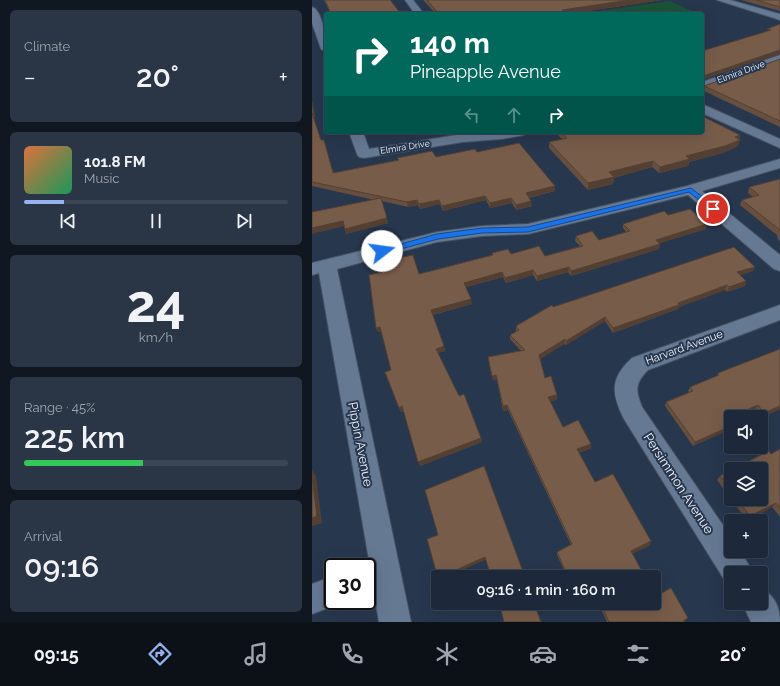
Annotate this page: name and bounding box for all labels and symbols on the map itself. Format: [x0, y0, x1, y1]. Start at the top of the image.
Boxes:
street label: Elmira Drive [716, 59, 767, 85]
street label: Elmira Drive [380, 138, 431, 156]
pin [696, 192, 730, 226]
position arrow [361, 230, 403, 272]
street label: Harvard Avenue [644, 327, 725, 367]
street label: Pippin Avenue [345, 401, 376, 488]
street label: Persimmon Avenue [640, 430, 717, 537]
speed limit sign: 30 [324, 558, 376, 610]

